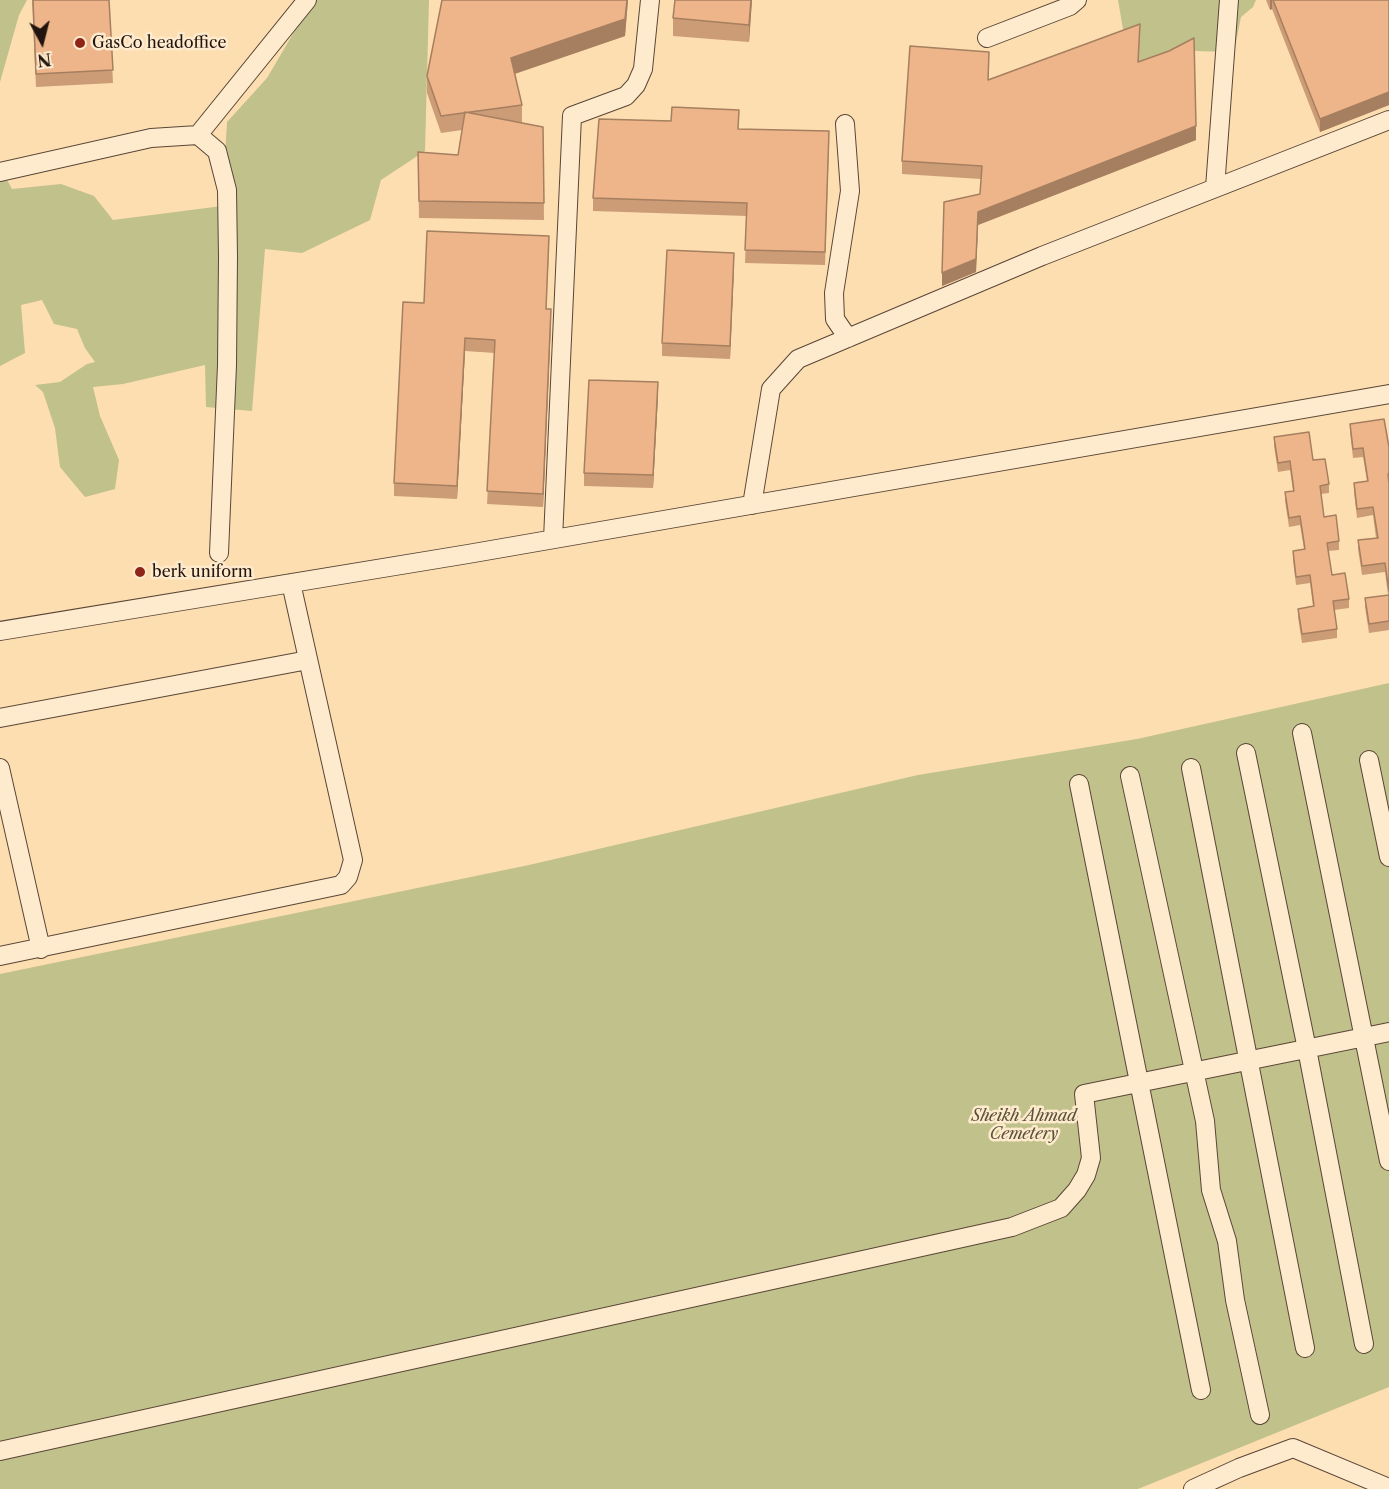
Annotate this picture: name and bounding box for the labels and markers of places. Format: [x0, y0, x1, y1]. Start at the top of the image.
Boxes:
place label: GasCo headoffice [92, 33, 226, 53]
marker: GasCo headoffice [73, 36, 87, 50]
place label: berk uniform [152, 562, 253, 582]
marker: berk uniform [133, 565, 147, 579]

